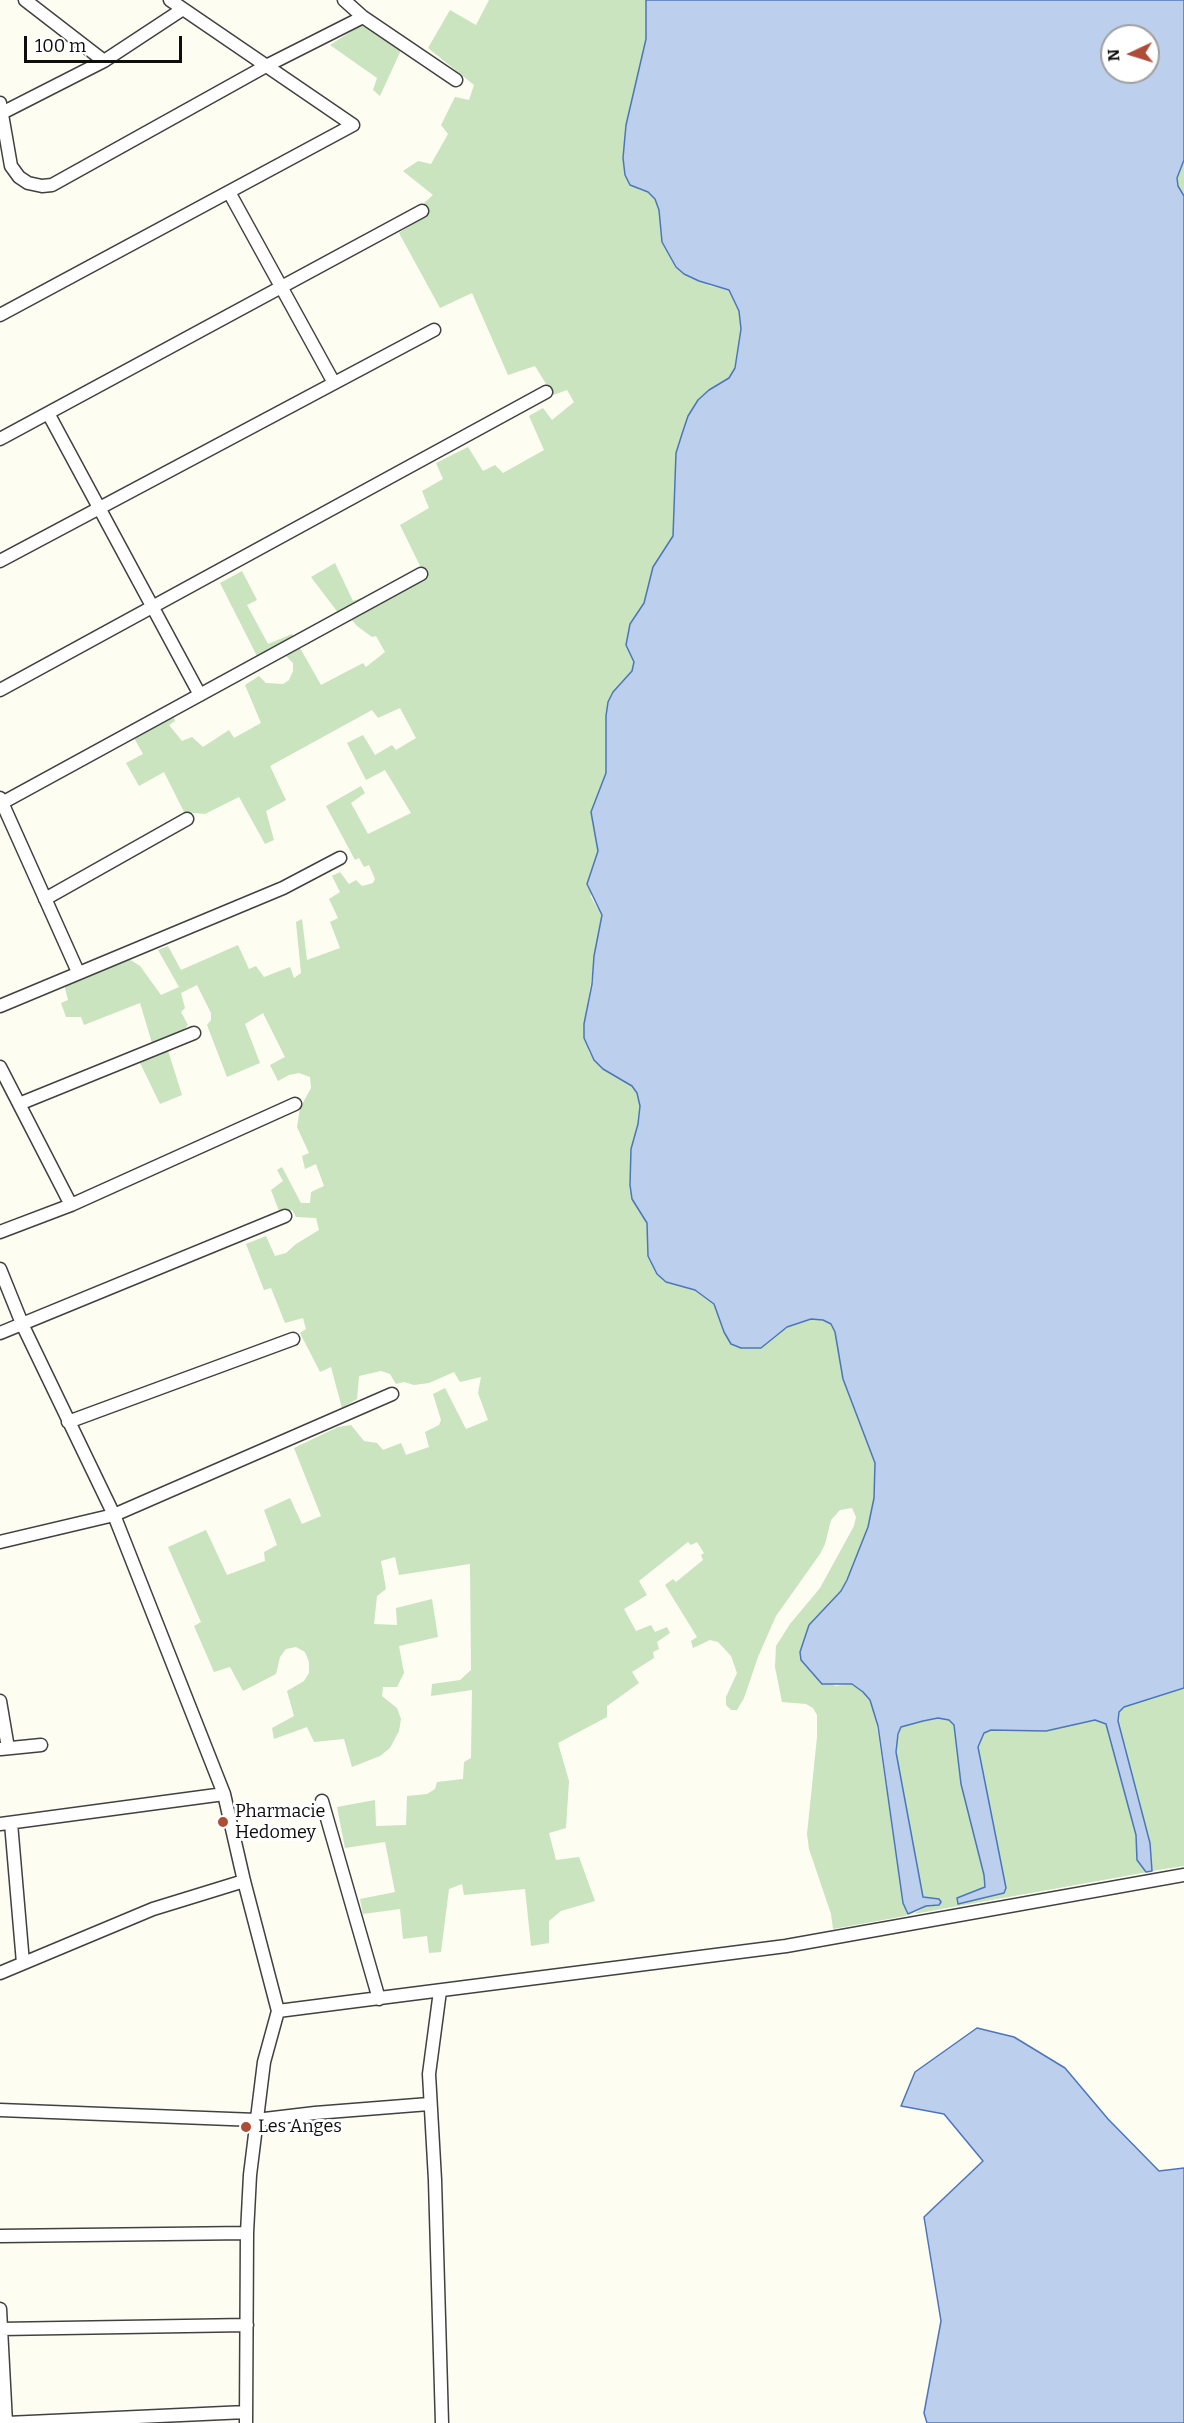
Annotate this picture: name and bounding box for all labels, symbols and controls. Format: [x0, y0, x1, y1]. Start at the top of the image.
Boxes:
scale bar [27, 24, 184, 62]
north arrow [1100, 24, 1160, 84]
text: 100 m [35, 35, 86, 57]
text: N [1104, 48, 1123, 62]
place label: Pharmacie Hedomey [235, 1801, 325, 1844]
marker: Pharmacie Hedomey [216, 1815, 230, 1829]
place label: Les Anges [258, 2116, 342, 2138]
marker: Les Anges [239, 2120, 253, 2134]

